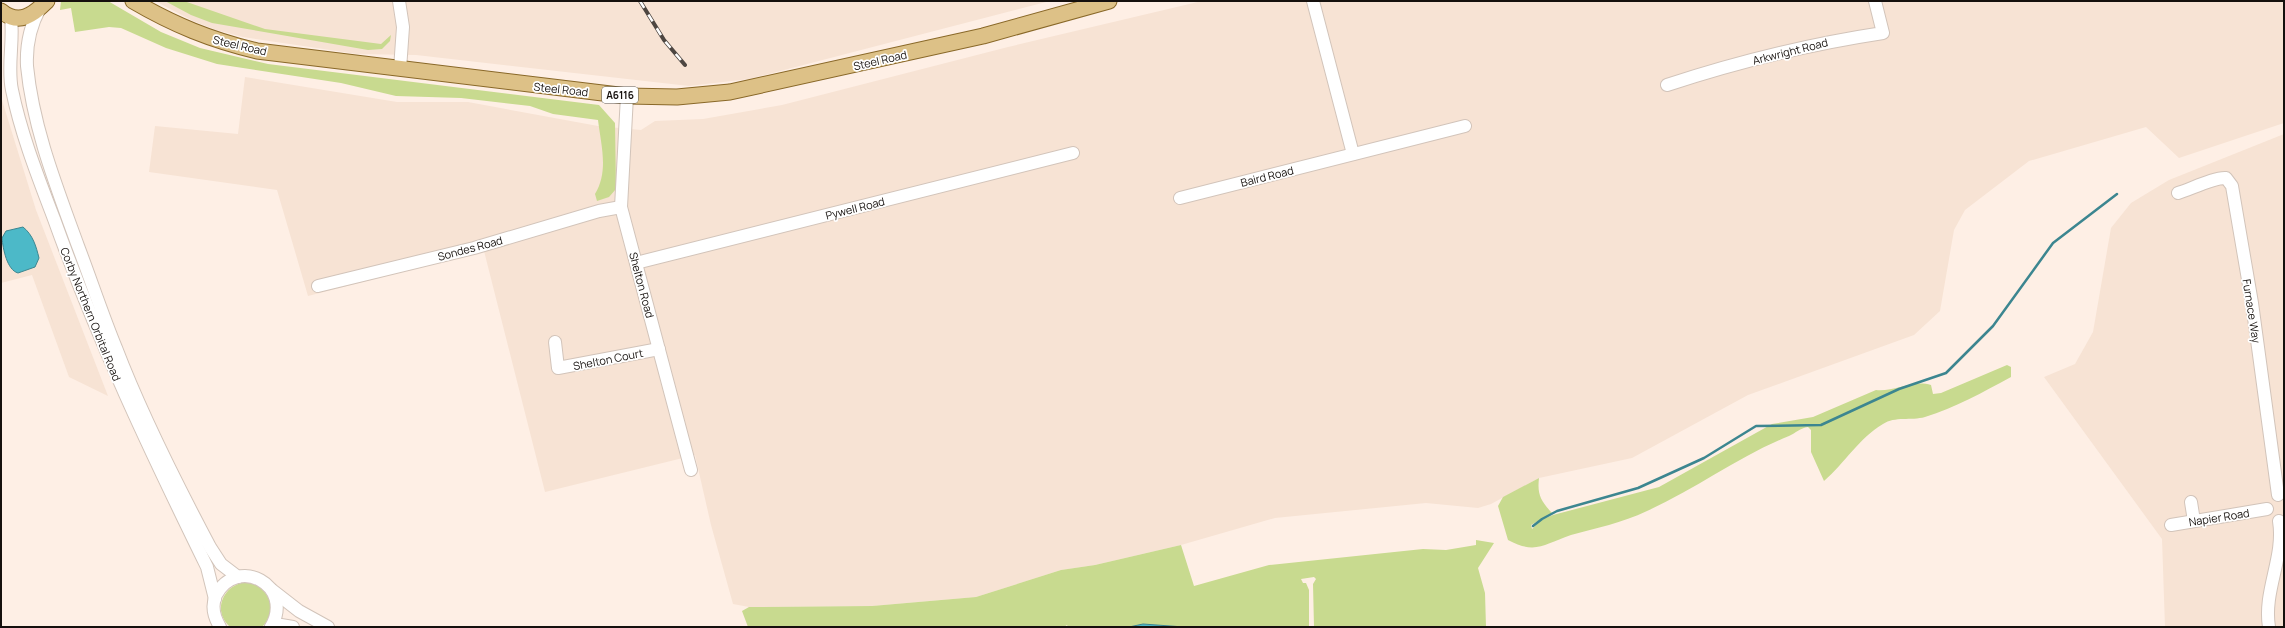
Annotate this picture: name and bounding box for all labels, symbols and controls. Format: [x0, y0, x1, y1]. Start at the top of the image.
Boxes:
street label: Steel Road [212, 32, 268, 58]
street label: Arkwright Road [1751, 34, 1829, 68]
street label: Steel Road [852, 47, 908, 73]
street label: Steel Road [533, 79, 589, 99]
road number: A6116 [602, 87, 638, 103]
street label: Baird Road [1239, 162, 1295, 190]
street label: Pywell Road [824, 193, 886, 223]
street label: Sondes Road [436, 232, 504, 264]
street label: Corby Northern Orbital Road [57, 245, 125, 383]
street label: Shelton Road [626, 250, 658, 320]
street label: Furnace Way [2240, 278, 2264, 344]
street label: Shelton Court [572, 345, 644, 373]
street label: Napier Road [2188, 505, 2250, 529]

